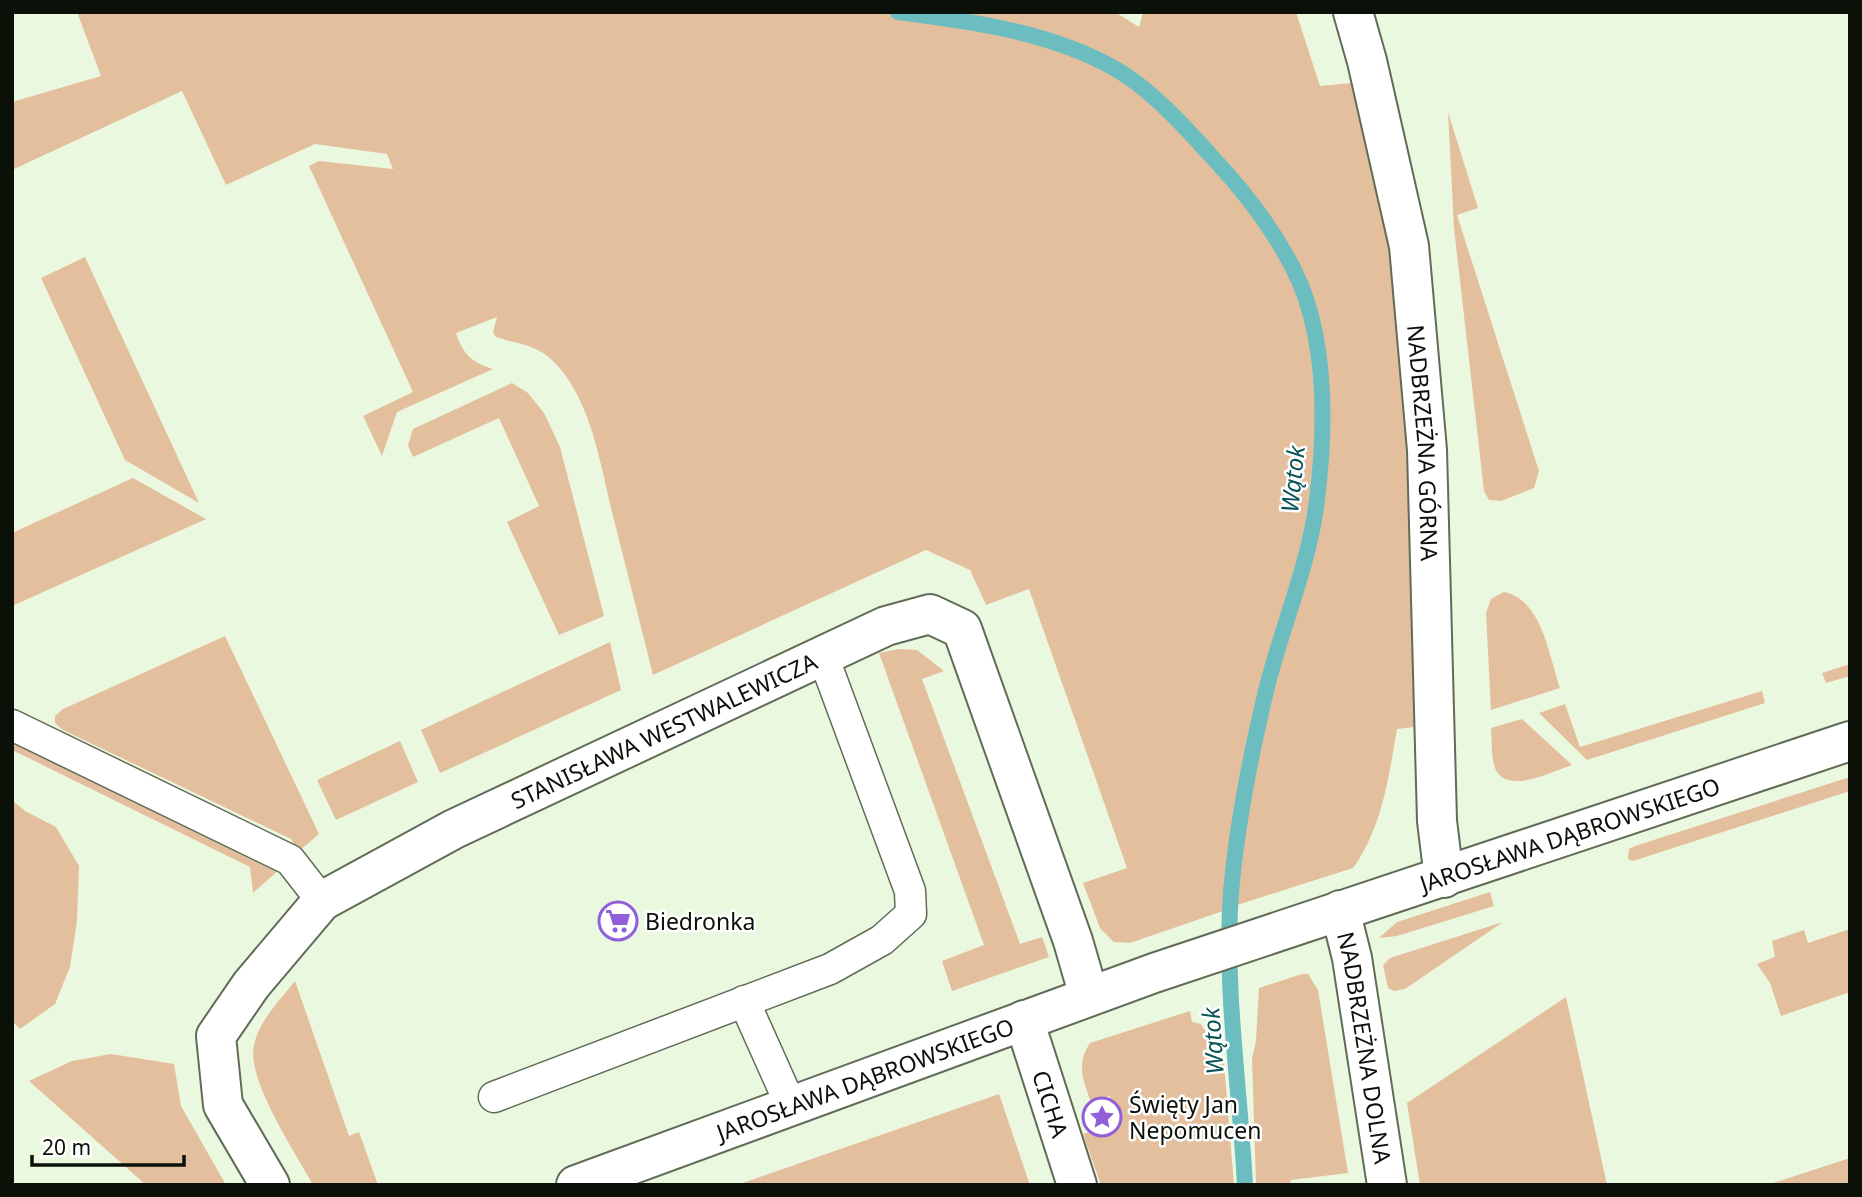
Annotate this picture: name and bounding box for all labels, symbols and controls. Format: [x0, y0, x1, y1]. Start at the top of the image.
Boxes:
street label: NADBRZEŻNA GÓRNA [1400, 323, 1446, 562]
water label: Wątok [1272, 443, 1312, 514]
street label: STANISŁAWA WESTWALEWICZA [505, 645, 822, 816]
street label: JAROSŁAWA DĄBROWSKIEGO [1414, 769, 1724, 900]
supermarket icon: Biedronka [597, 900, 639, 942]
place label: Biedronka [645, 905, 755, 937]
street label: NADBRZEŻNA DOLNA [1330, 928, 1400, 1166]
water label: Wątok [1193, 1005, 1231, 1076]
street label: JAROSŁAWA DĄBROWSKIEGO [710, 1010, 1018, 1149]
street label: CICHA [1025, 1066, 1077, 1142]
place label: Święty Jan Nepomucen [1129, 1088, 1261, 1146]
place icon: Święty Jan Nepomucen [1081, 1096, 1123, 1138]
scale bar [32, 1124, 184, 1168]
text: 20 m [42, 1133, 91, 1161]

